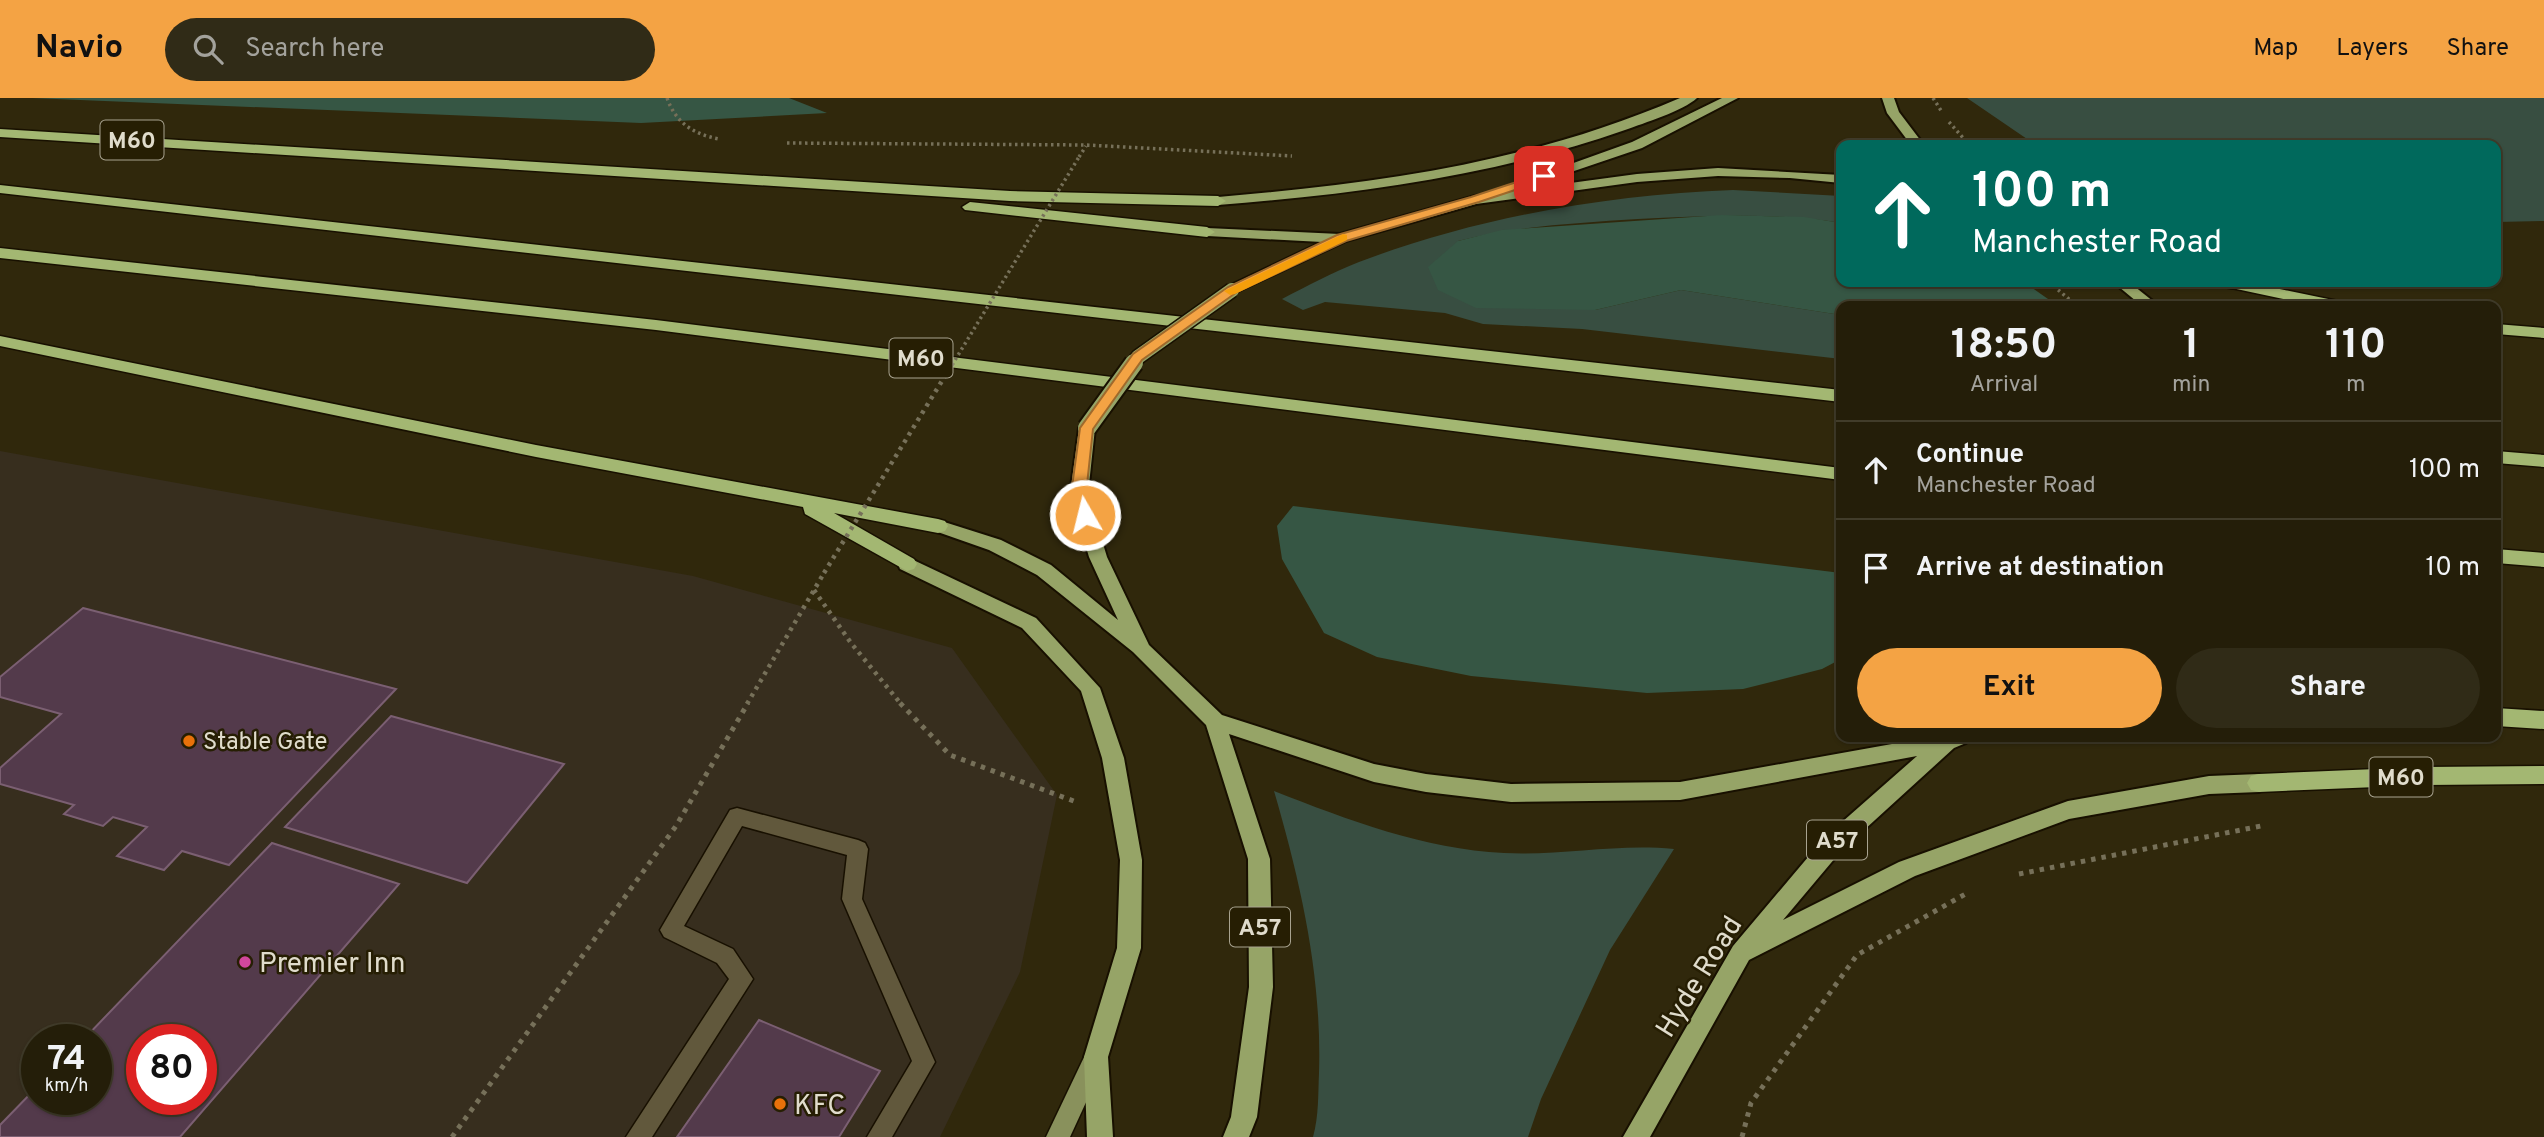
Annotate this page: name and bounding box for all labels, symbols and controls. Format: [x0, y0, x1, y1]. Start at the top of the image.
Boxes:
search box [165, 18, 655, 81]
text: Navio [35, 28, 123, 70]
icon: search [189, 30, 227, 68]
text: Search here [245, 33, 384, 66]
text: Map [2253, 34, 2298, 64]
text: Layers [2336, 34, 2408, 64]
text: Share [2446, 34, 2509, 64]
road number: M60 [100, 120, 164, 159]
pin [1514, 146, 1574, 206]
icon: arrive [1525, 157, 1563, 195]
text: 100 m [1972, 163, 2111, 225]
icon: ahead [1857, 168, 1948, 259]
text: Manchester Road [1972, 224, 2222, 264]
text: 18:50 [1951, 320, 2057, 373]
text: 1 [2183, 320, 2200, 373]
text: 110 [2325, 320, 2386, 373]
road number: M60 [890, 339, 953, 378]
text: Arrival [1970, 371, 2038, 400]
text: min [2172, 371, 2210, 400]
text: m [2346, 371, 2365, 400]
text: Continue [1916, 439, 2024, 472]
icon: ahead [1857, 451, 1895, 489]
text: 100 m [2409, 454, 2480, 487]
text: Manchester Road [1916, 472, 2096, 501]
position arrow [1048, 478, 1122, 552]
icon: arrive [1857, 549, 1895, 587]
text: Arrive at destination [1916, 552, 2164, 585]
text: 10 m [2425, 552, 2480, 585]
button: Exit [1857, 648, 2162, 728]
button: Share [2176, 648, 2480, 728]
place label: Stable Gate [203, 728, 327, 758]
marker: Stable Gate [181, 733, 197, 749]
road number: M60 [2370, 758, 2432, 796]
road number: A57 [1807, 820, 1867, 860]
road number: A57 [1230, 908, 1290, 946]
street label: Hyde Road [1649, 910, 1752, 1045]
place label: Premier Inn [259, 947, 406, 983]
marker: Premier Inn [237, 954, 253, 970]
speed limit sign: 80 [126, 1024, 217, 1115]
text: 74 [47, 1038, 86, 1082]
text: km/h [45, 1075, 88, 1098]
place label: KFC [794, 1089, 845, 1125]
marker: KFC [772, 1096, 788, 1112]

